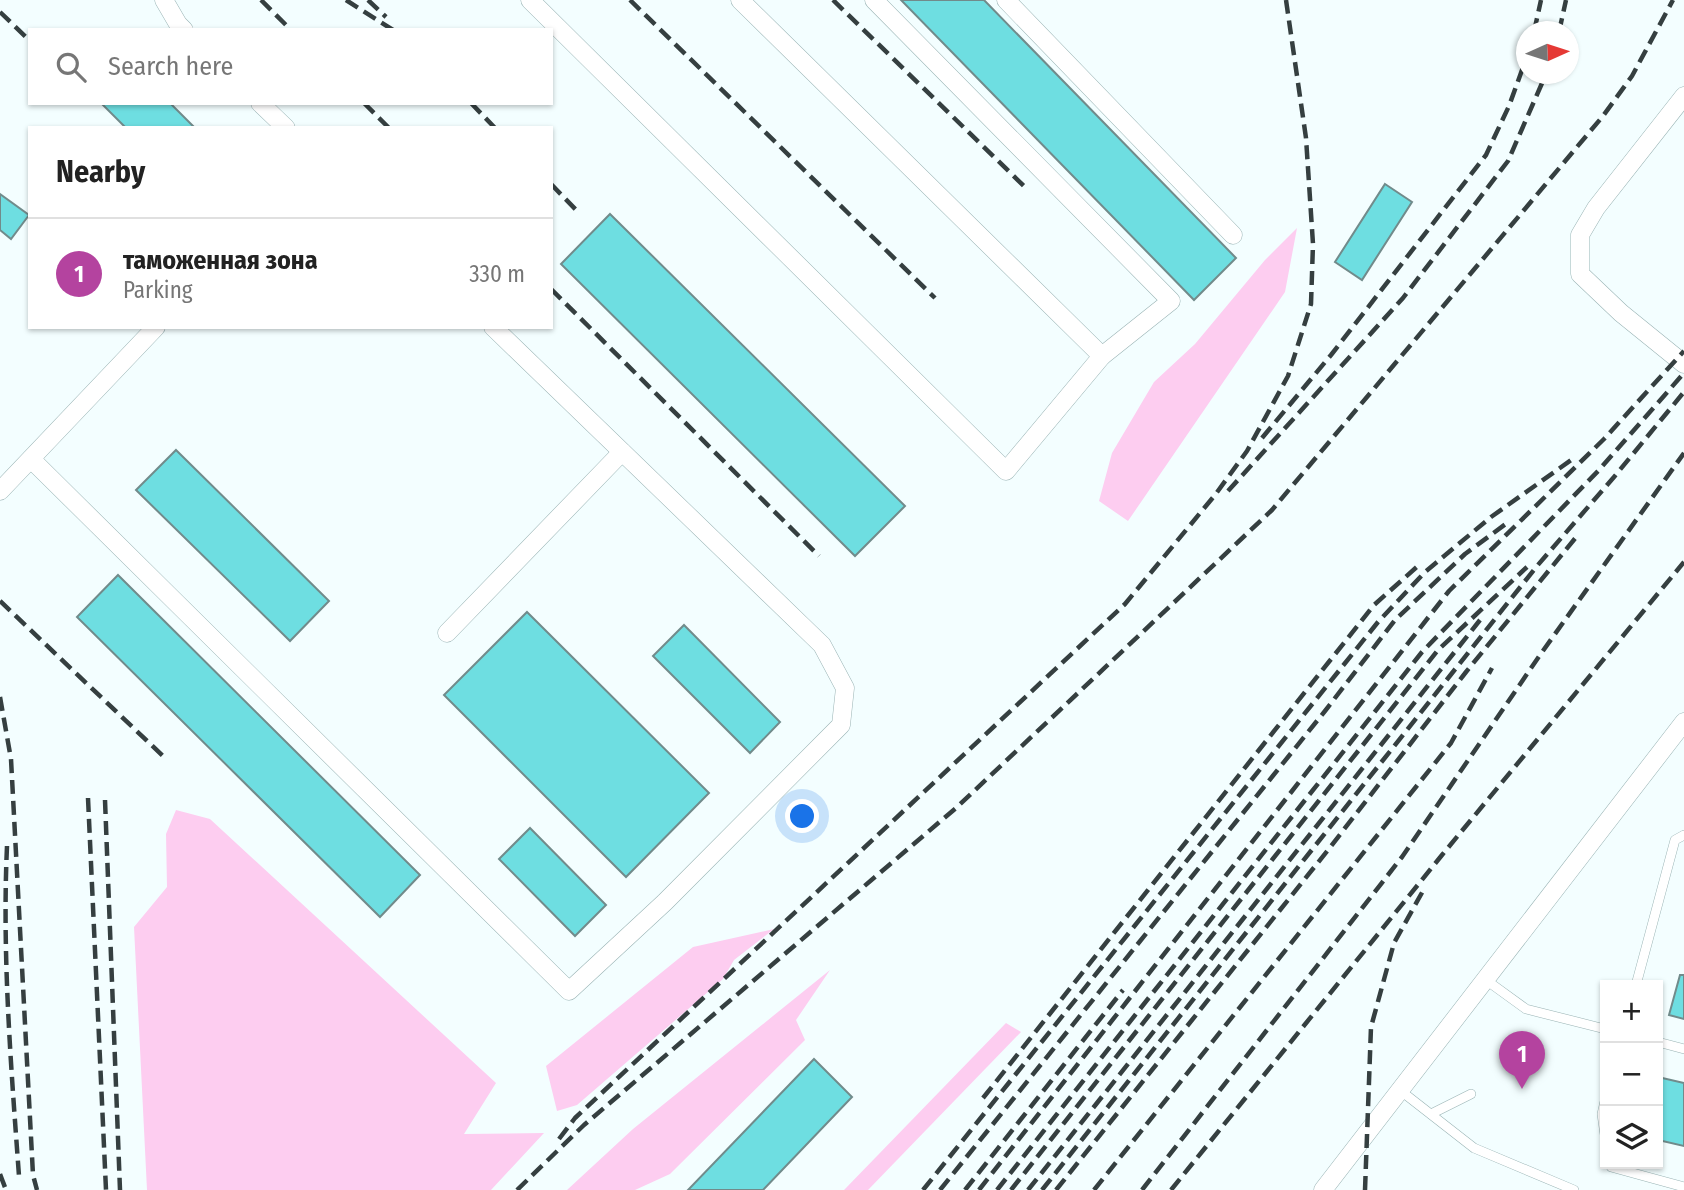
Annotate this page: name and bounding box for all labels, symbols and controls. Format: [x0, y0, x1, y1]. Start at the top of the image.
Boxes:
north arrow [1516, 21, 1579, 84]
search box [28, 28, 553, 105]
icon: search [52, 48, 90, 86]
text: Search here [108, 51, 233, 82]
text: Nearby [56, 154, 145, 190]
text: таможенная зона [123, 245, 318, 276]
text: 1 [74, 260, 84, 288]
text: 330 m [469, 260, 525, 288]
text: Parking [123, 276, 193, 304]
your location [785, 799, 819, 833]
map controls [1600, 980, 1663, 1169]
button: + [1600, 980, 1663, 1043]
pin: 1 [1499, 1031, 1545, 1089]
button: − [1600, 1043, 1663, 1106]
button: layers [1600, 1106, 1663, 1169]

